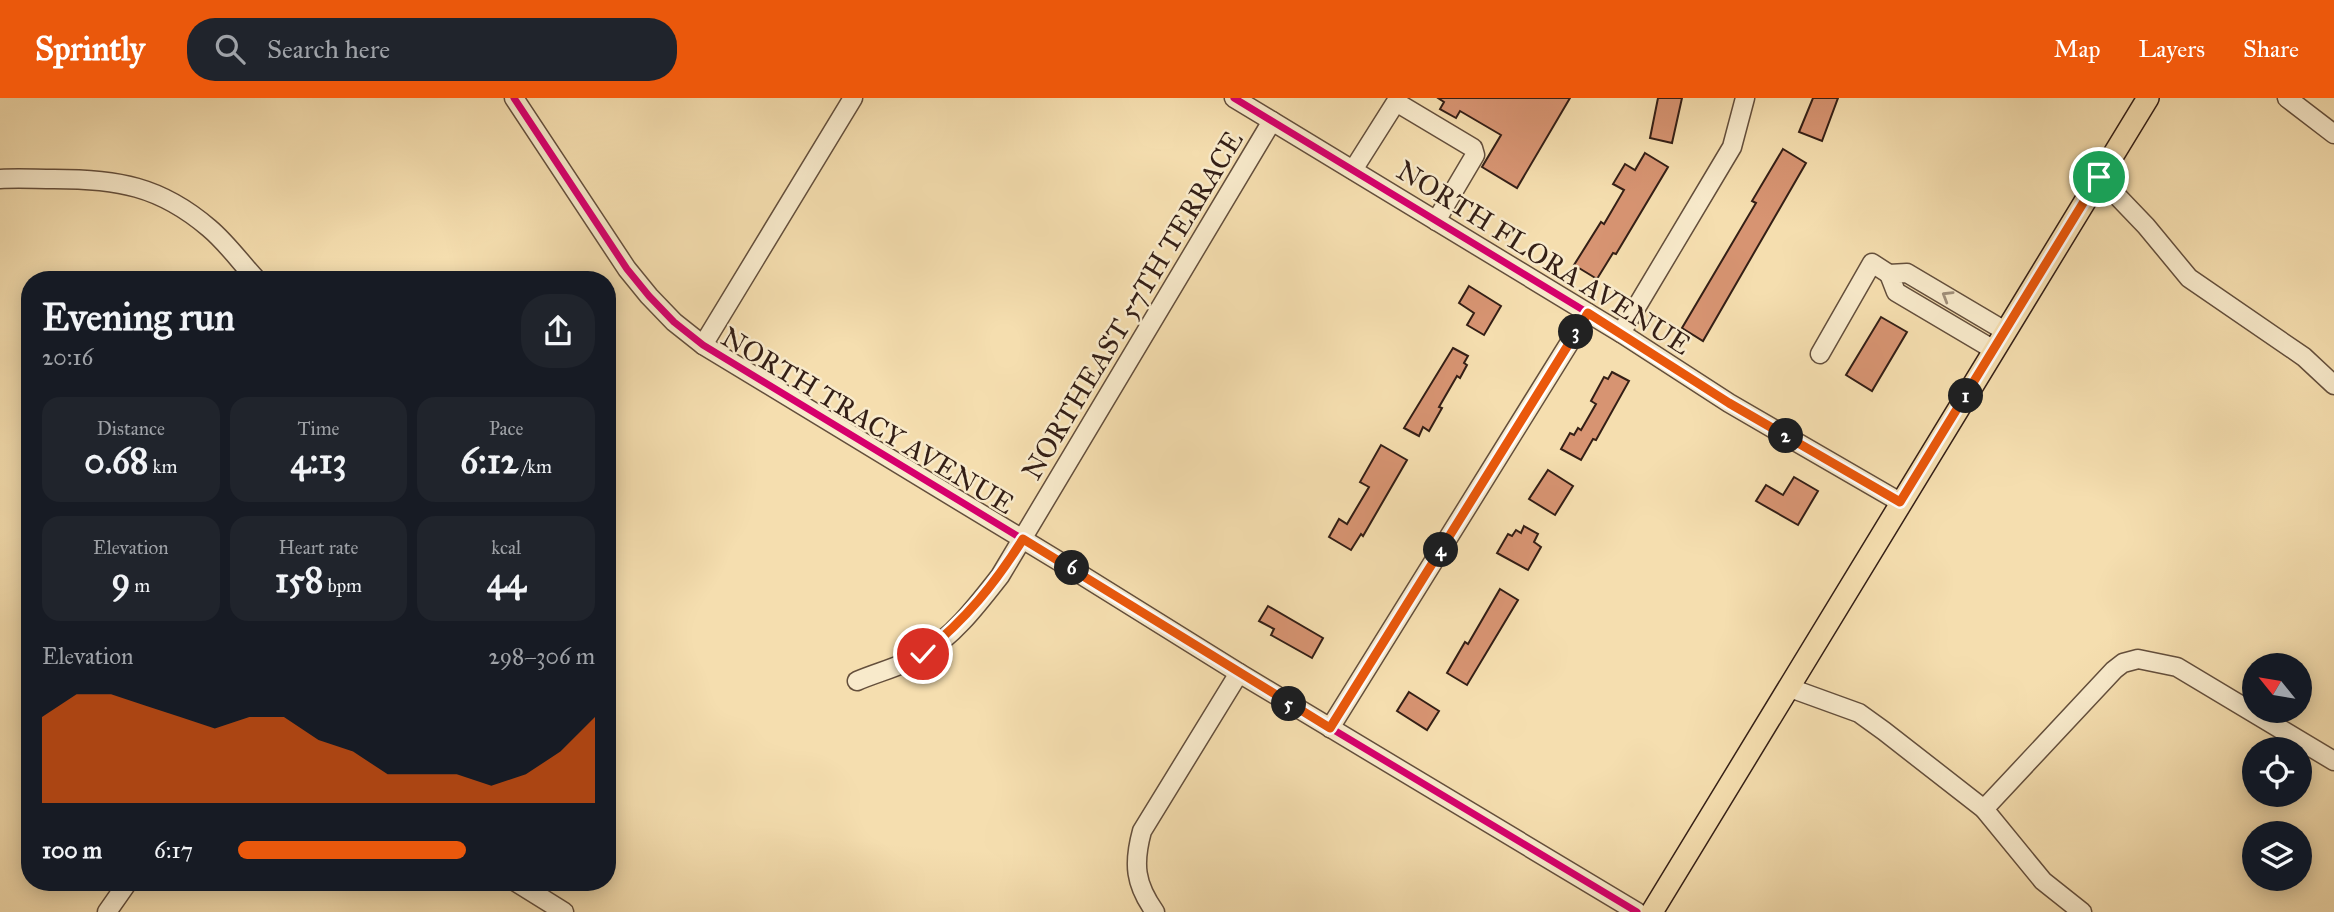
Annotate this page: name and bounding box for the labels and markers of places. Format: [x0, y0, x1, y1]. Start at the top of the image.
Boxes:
pin [2069, 147, 2129, 207]
pin: 3 [1558, 314, 1594, 350]
pin: 1 [1948, 378, 1983, 414]
pin: 2 [1768, 418, 1803, 454]
pin: 4 [1424, 532, 1458, 568]
pin: 6 [1054, 550, 1090, 586]
pin [893, 624, 953, 684]
pin: 5 [1272, 686, 1306, 722]

